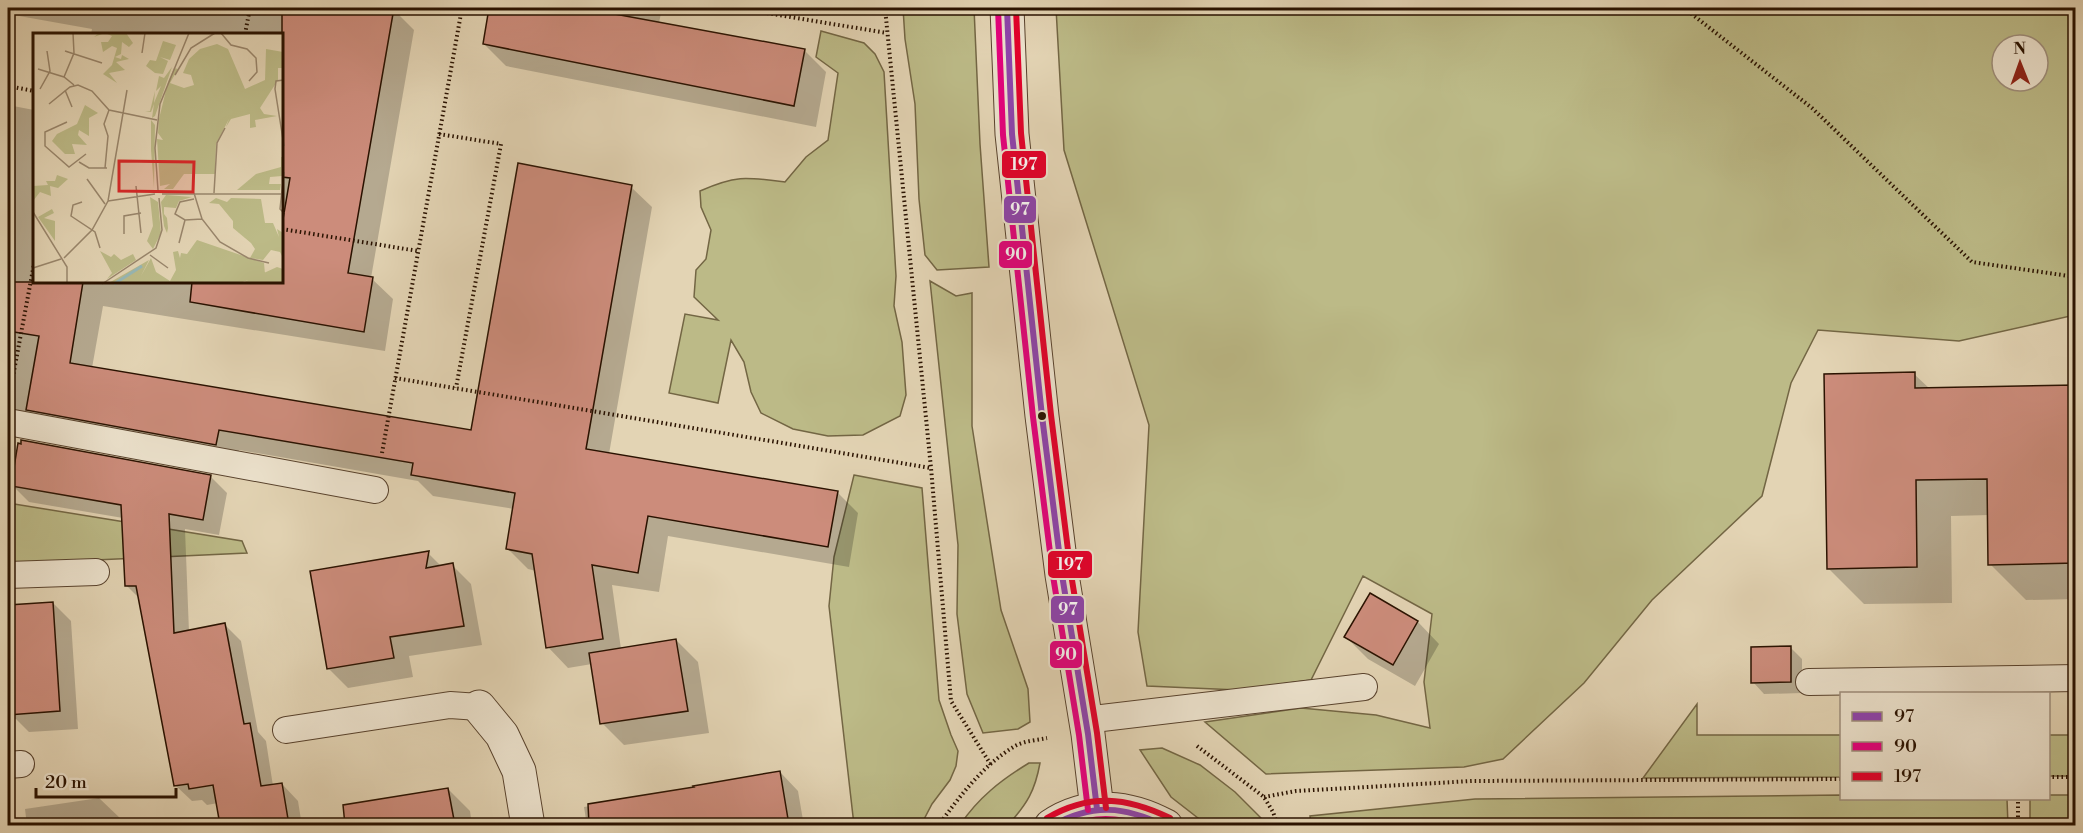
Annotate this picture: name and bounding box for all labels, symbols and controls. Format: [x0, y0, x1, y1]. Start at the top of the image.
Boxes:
inset map [33, 33, 284, 284]
north arrow [1990, 33, 2050, 93]
text: N [2013, 39, 2027, 59]
line badge: 197 [1001, 150, 1047, 179]
text: 197 [1011, 155, 1038, 175]
line badge: 97 [1003, 195, 1037, 224]
text: 97 [1010, 200, 1030, 220]
line badge: 90 [998, 240, 1033, 269]
text: 90 [1005, 245, 1027, 265]
unlabelled marker [1036, 410, 1048, 422]
line badge: 197 [1047, 550, 1093, 579]
text: 197 [1057, 555, 1084, 575]
line badge: 97 [1050, 595, 1085, 624]
text: 97 [1058, 600, 1078, 620]
line badge: 90 [1049, 640, 1083, 669]
text: 90 [1055, 645, 1077, 665]
legend [1840, 692, 2050, 800]
text: 97 [1894, 705, 1914, 728]
text: 90 [1894, 735, 1917, 758]
scale bar [36, 761, 176, 799]
text: 197 [1894, 765, 1921, 788]
text: 20 m [45, 771, 87, 794]

